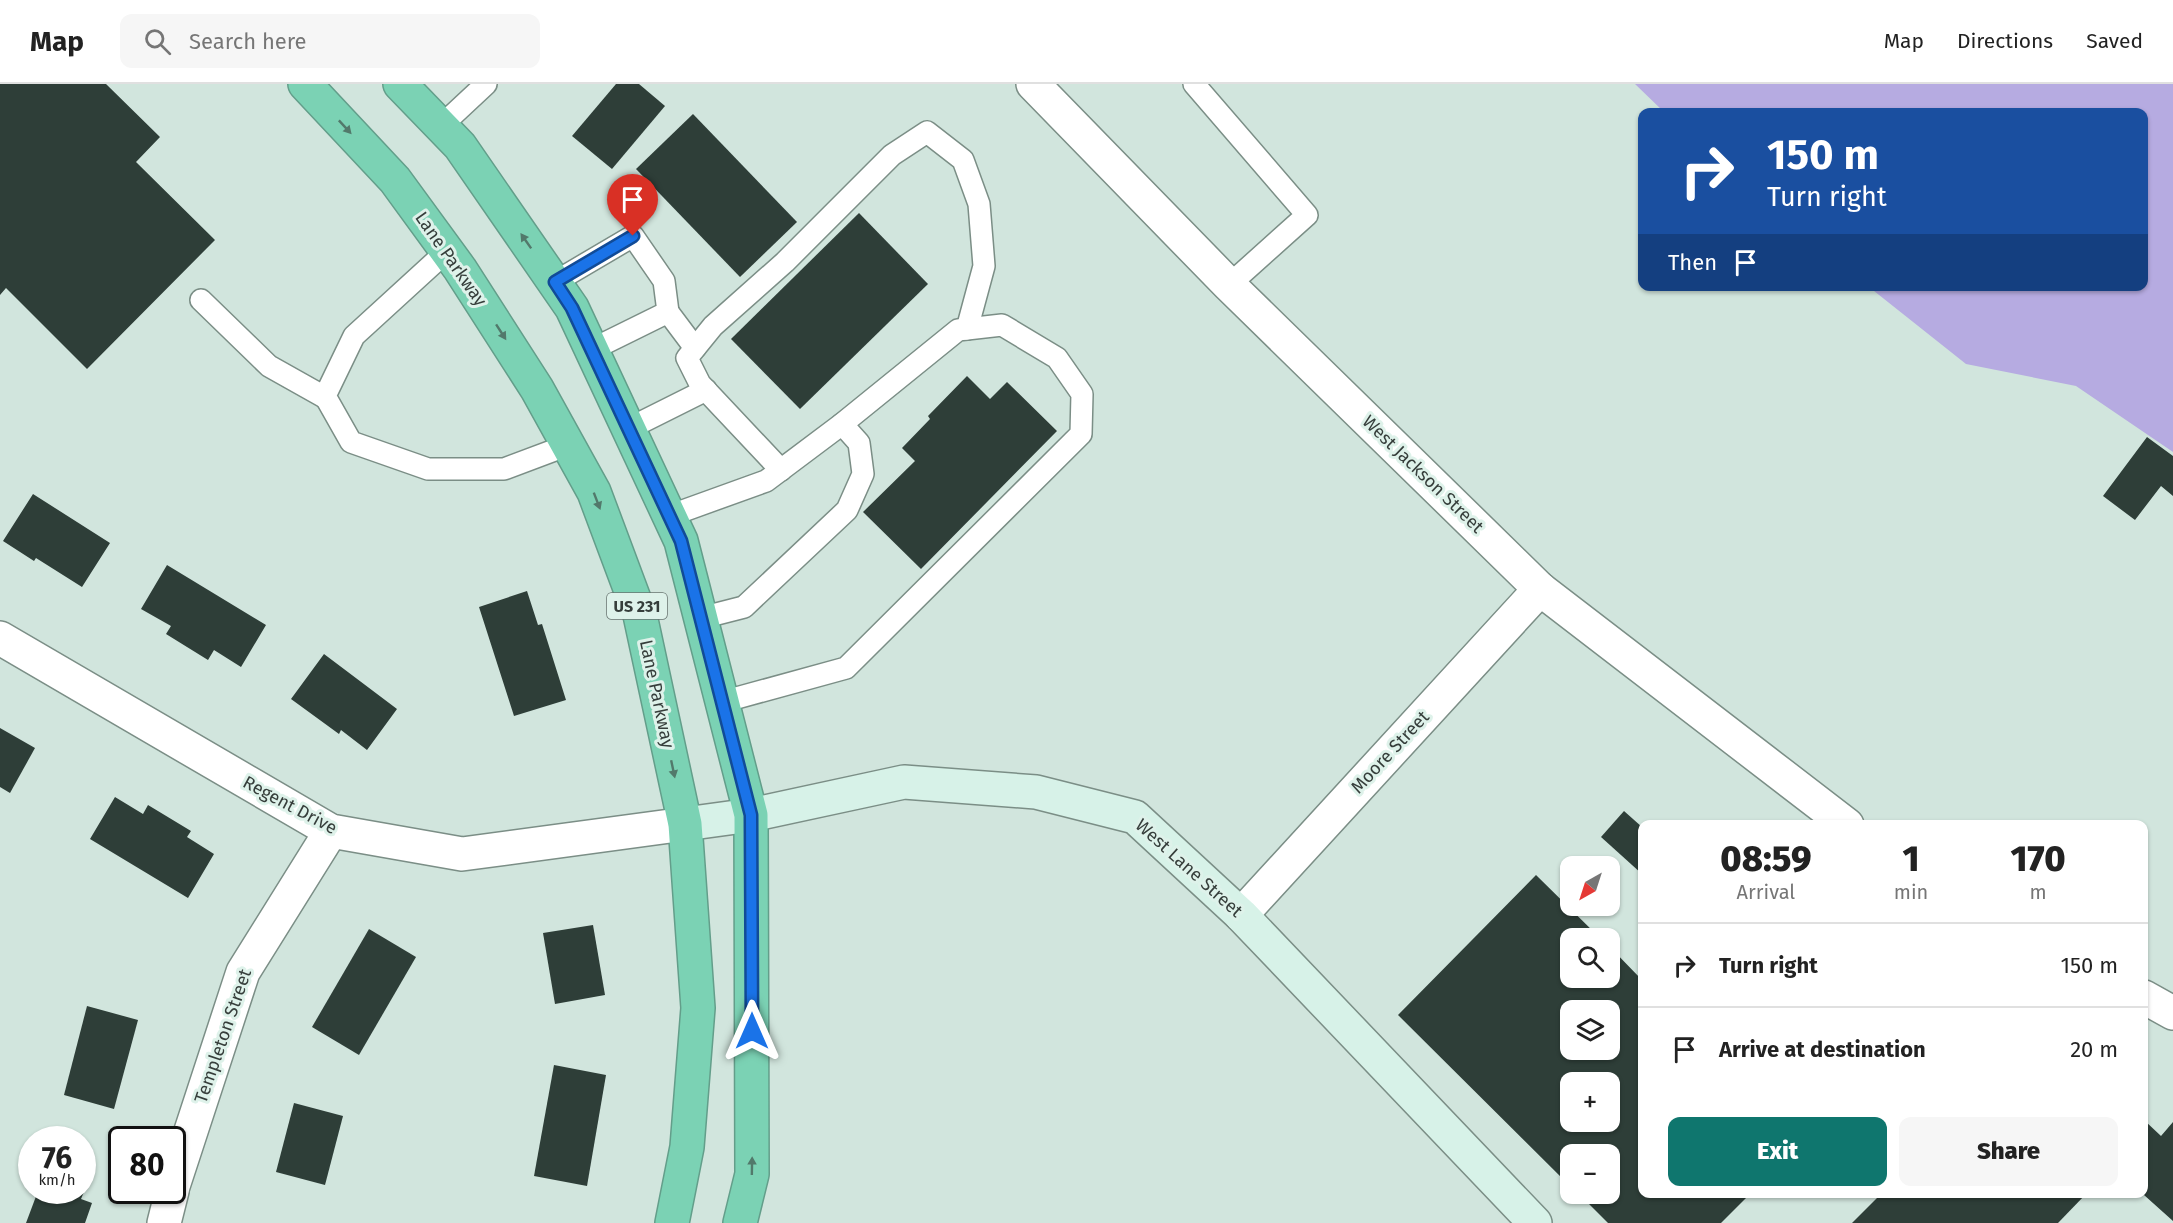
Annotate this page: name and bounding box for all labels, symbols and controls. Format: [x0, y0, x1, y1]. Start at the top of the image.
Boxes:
search box [120, 14, 540, 68]
text: Map [30, 25, 84, 58]
icon: search [141, 25, 174, 58]
text: Search here [189, 28, 307, 55]
text: Map [1884, 28, 1924, 54]
text: Directions [1957, 28, 2053, 54]
text: Saved [2086, 28, 2143, 54]
one-way arrow [338, 119, 352, 134]
text: 150 m [1767, 130, 1879, 180]
icon: right [1668, 132, 1746, 210]
pin [607, 174, 658, 236]
text: Turn right [1767, 181, 1887, 213]
icon: arrive [616, 183, 649, 216]
street label: Lane Parkway [410, 208, 492, 311]
one-way arrow [520, 234, 532, 250]
icon: arrive [1729, 246, 1762, 279]
text: Then [1668, 249, 1717, 276]
one-way arrow [495, 324, 506, 340]
street label: West Jackson Street [1358, 410, 1489, 538]
one-way arrow [593, 492, 602, 510]
road number: US 231 [607, 593, 667, 619]
street label: Lane Parkway [635, 638, 679, 750]
street label: Moore Street [1346, 706, 1434, 798]
one-way arrow [669, 759, 678, 778]
street label: Regent Drive [239, 771, 341, 839]
street label: West Lane Street [1131, 814, 1248, 922]
text: 08:59 [1720, 837, 1812, 881]
text: 1 [1903, 837, 1920, 881]
text: 170 [2011, 837, 2066, 881]
north arrow [1560, 856, 1620, 916]
map controls [1560, 856, 1620, 1204]
text: Arrival [1737, 880, 1795, 904]
text: min [1894, 880, 1928, 904]
text: m [2030, 880, 2047, 904]
button: search [1560, 928, 1620, 988]
icon: right [1668, 949, 1701, 982]
text: Turn right [1719, 952, 1818, 979]
text: 150 m [2060, 952, 2118, 979]
street label: Templeton Street [190, 966, 256, 1106]
position arrow [720, 999, 784, 1063]
button: layers [1560, 1000, 1620, 1060]
icon: arrive [1668, 1033, 1701, 1066]
text: Arrive at destination [1719, 1036, 1926, 1063]
text: 20 m [2070, 1036, 2118, 1063]
button: + [1560, 1072, 1620, 1132]
button: Exit [1668, 1117, 1887, 1186]
button: Share [1899, 1117, 2118, 1186]
speed limit sign: 80 [108, 1126, 186, 1204]
text: 76 [42, 1140, 72, 1176]
button: − [1560, 1144, 1620, 1204]
one-way arrow [747, 1156, 757, 1175]
text: km/h [38, 1171, 76, 1189]

